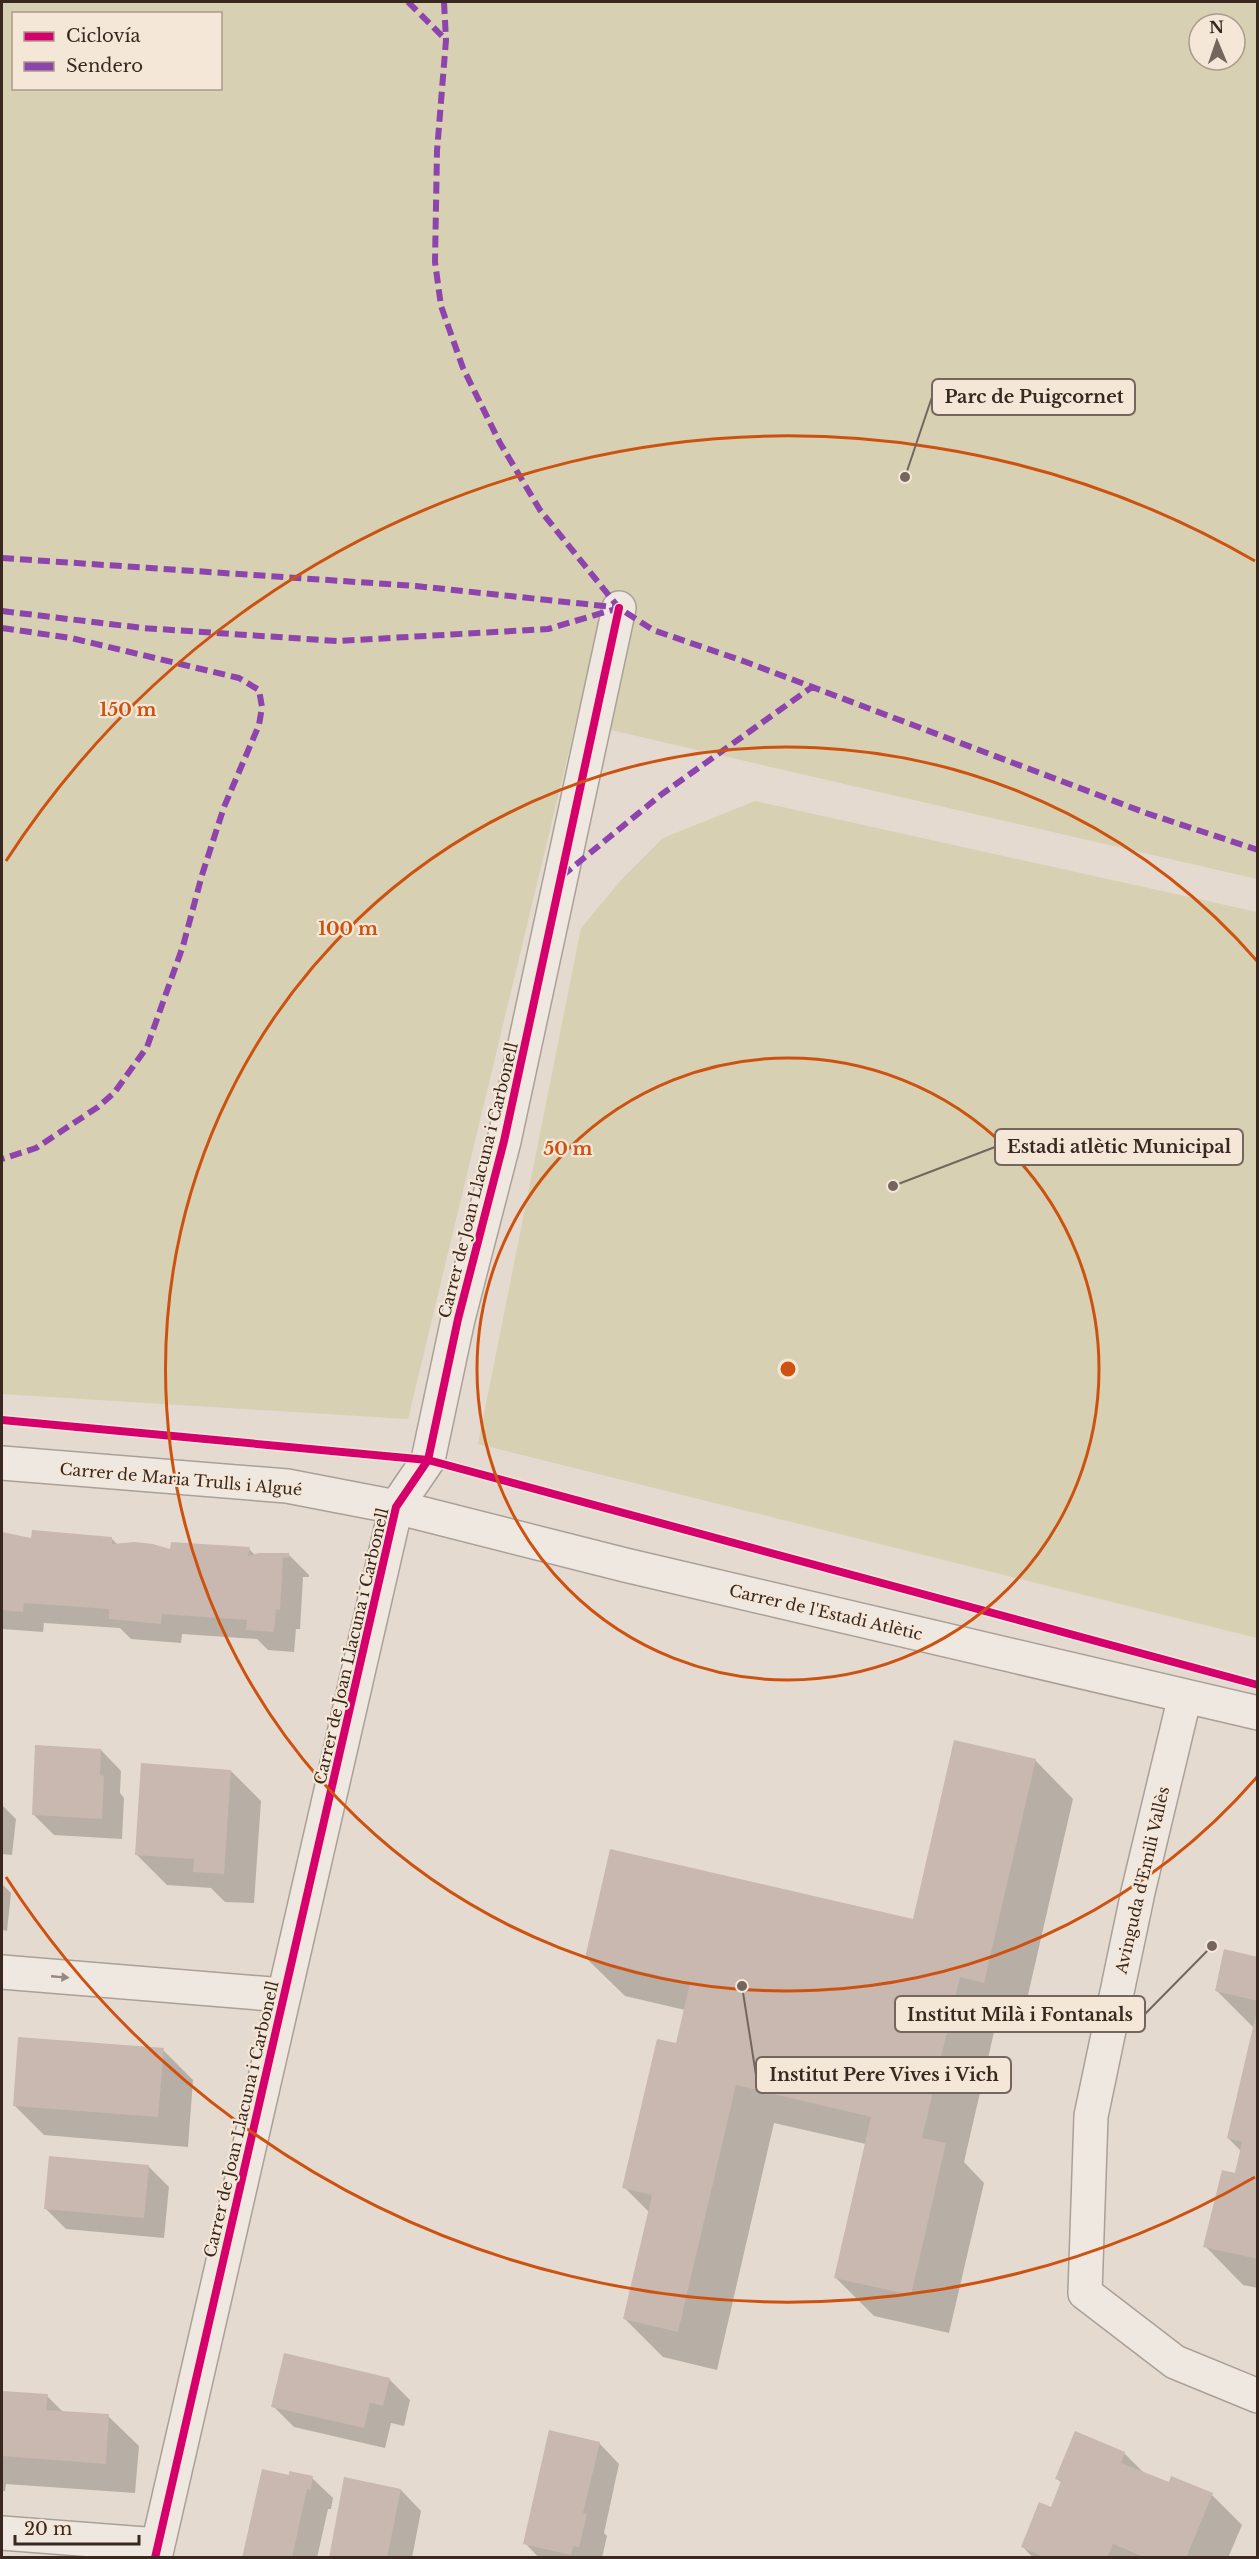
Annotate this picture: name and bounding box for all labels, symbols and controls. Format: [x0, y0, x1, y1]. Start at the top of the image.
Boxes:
legend [12, 12, 222, 90]
north arrow [1187, 12, 1247, 72]
text: N [1209, 17, 1224, 37]
text: Ciclovía [66, 25, 141, 47]
text: Sendero [66, 55, 143, 77]
callout: Parc de Puigcornet [932, 379, 1135, 415]
text: Parc de Puigcornet [944, 386, 1124, 408]
text: 150 m [100, 699, 157, 721]
text: 100 m [318, 918, 378, 940]
street label: Carrer de Joan Llacuna i Carbonell [434, 1040, 522, 1320]
callout: Estadi atlètic Municipal [995, 1129, 1243, 1165]
text: Estadi atlètic Municipal [1007, 1136, 1232, 1158]
text: 50 m [544, 1138, 593, 1160]
centre of rings [778, 1359, 798, 1379]
street label: Carrer de Maria Trulls i Algué [59, 1458, 303, 1500]
street label: Carrer de Joan Llacuna i Carbonell [309, 1506, 393, 1786]
street label: Carrer de l'Estadi Atlètic [727, 1580, 925, 1644]
street label: Avinguda d'Emili Vallès [1110, 1784, 1173, 1977]
one-way arrow [50, 1972, 69, 1981]
street label: Carrer de Joan Llacuna i Carbonell [199, 1979, 283, 2259]
callout: Institut Milà i Fontanals [895, 1996, 1145, 2032]
text: Institut Milà i Fontanals [907, 2004, 1133, 2026]
callout: Institut Pere Vives i Vich [756, 2057, 1011, 2093]
text: Institut Pere Vives i Vich [769, 2064, 999, 2086]
scale bar [15, 2508, 140, 2546]
text: 20 m [24, 2518, 72, 2540]

